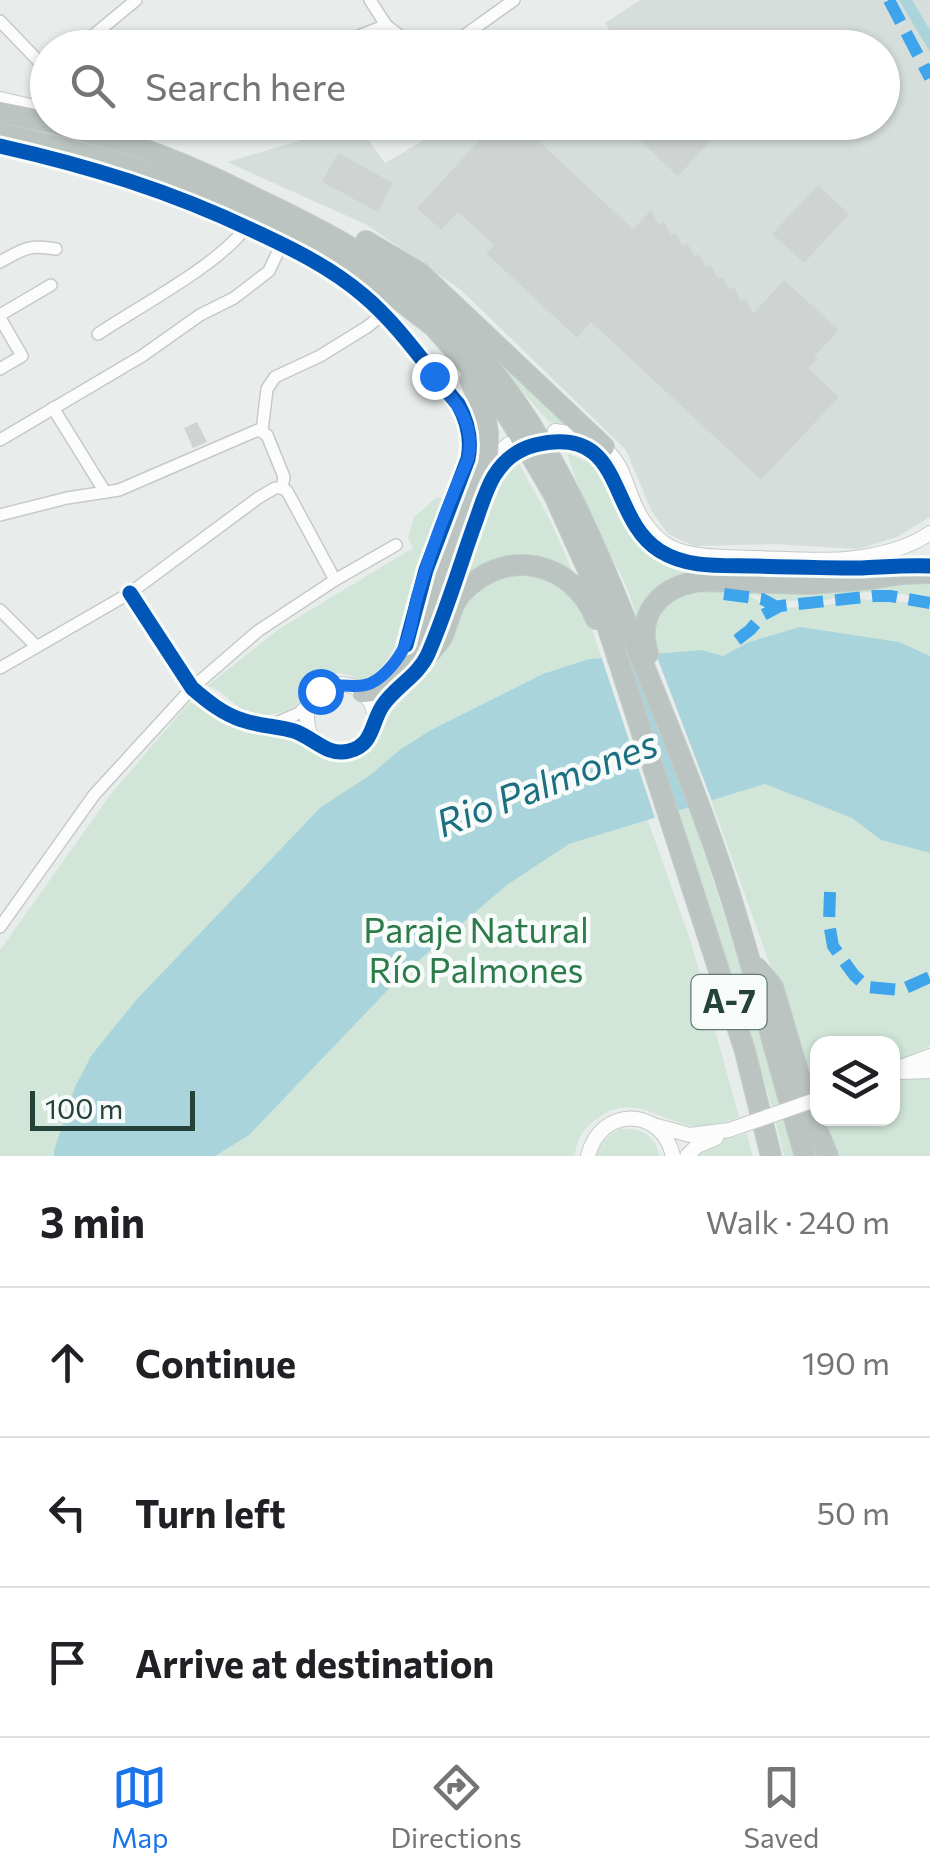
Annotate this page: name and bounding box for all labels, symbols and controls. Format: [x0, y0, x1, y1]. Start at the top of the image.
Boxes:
search box [30, 30, 900, 140]
icon: search [65, 58, 120, 113]
text: Search here [145, 62, 346, 109]
route end [412, 354, 458, 400]
route start [298, 669, 344, 715]
water label: Rio Palmones [429, 718, 664, 845]
park label: Paraje Natural Río Palmones [363, 907, 589, 990]
road number: A-7 [692, 975, 766, 1029]
map controls [810, 1036, 900, 1126]
button: layers [810, 1036, 900, 1126]
scale bar [30, 1086, 195, 1130]
text: 100 m [45, 1091, 123, 1125]
text: 3 min [40, 1195, 145, 1247]
text: Walk · 240 m [706, 1201, 890, 1241]
icon: ahead [40, 1335, 95, 1390]
text: Continue [135, 1339, 296, 1386]
text: 190 m [802, 1342, 890, 1382]
icon: left [40, 1485, 95, 1540]
text: Turn left [135, 1489, 286, 1536]
text: 50 m [817, 1492, 890, 1532]
icon: arrive [40, 1635, 95, 1690]
text: Arrive at destination [135, 1639, 494, 1686]
tab: Map [111, 1760, 169, 1854]
tab: Directions [390, 1760, 522, 1854]
tab: Saved [744, 1760, 819, 1854]

